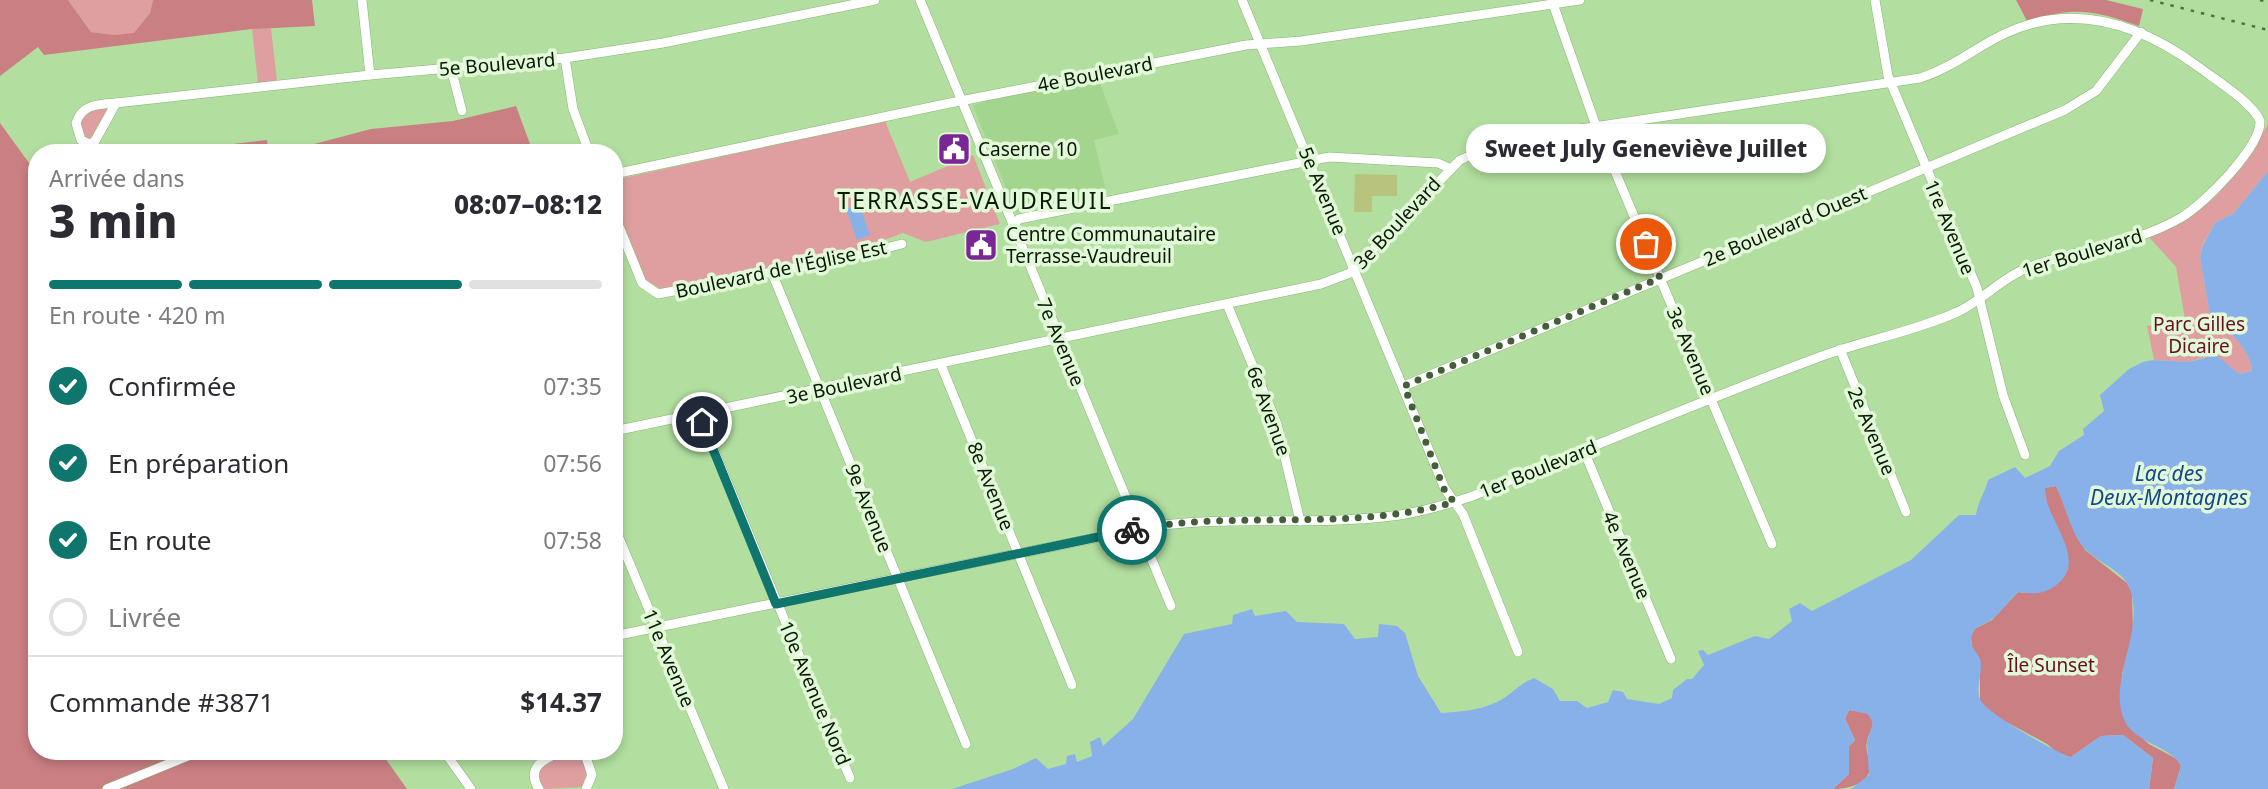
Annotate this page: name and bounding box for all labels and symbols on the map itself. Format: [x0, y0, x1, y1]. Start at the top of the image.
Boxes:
street label: 5e Boulevard [438, 46, 556, 82]
street label: 4e Boulevard [1035, 50, 1155, 98]
callout: Sweet July Geneviève Juillet [1466, 125, 1826, 174]
public building icon: Caserne 10 [935, 130, 973, 168]
place label: Caserne 10 [978, 136, 1077, 162]
street label: 5e Avenue [1293, 143, 1353, 239]
street label: 3e Boulevard [1348, 171, 1446, 275]
street label: 1re Avenue [1918, 176, 1982, 278]
street label: 2e Boulevard Ouest [1699, 180, 1871, 272]
district label: TERRASSE-VAUDREUIL [837, 184, 1113, 216]
pin [1616, 214, 1676, 274]
place label: Centre Communautaire Terrasse-Vaudreuil [1006, 221, 1216, 269]
street label: 1er Boulevard [2019, 222, 2145, 284]
public building icon: Centre Communautaire Terrasse-Vaudreuil [962, 226, 1000, 264]
street label: Boulevard de l'Église Est [673, 234, 889, 304]
street label: 7e Avenue [1031, 294, 1091, 390]
street label: 3e Avenue [1661, 303, 1721, 399]
park label: Parc Gilles Dicaire [2153, 311, 2245, 359]
street label: 3e Boulevard [784, 360, 904, 410]
street label: 6e Avenue [1241, 363, 1297, 459]
street label: 2e Avenue [1842, 383, 1902, 479]
pin [672, 392, 732, 452]
street label: 1er Boulevard [1475, 434, 1601, 504]
street label: 8e Avenue [961, 438, 1021, 534]
water label: Lac des Deux-Montagnes [2090, 459, 2248, 511]
street label: 9e Avenue [839, 460, 899, 556]
courier [1097, 495, 1167, 565]
street label: 4e Avenue [1597, 507, 1657, 603]
street label: 11e Avenue [637, 605, 701, 711]
street label: 10e Avenue Nord [773, 617, 857, 769]
park label: Île Sunset [2007, 652, 2095, 678]

